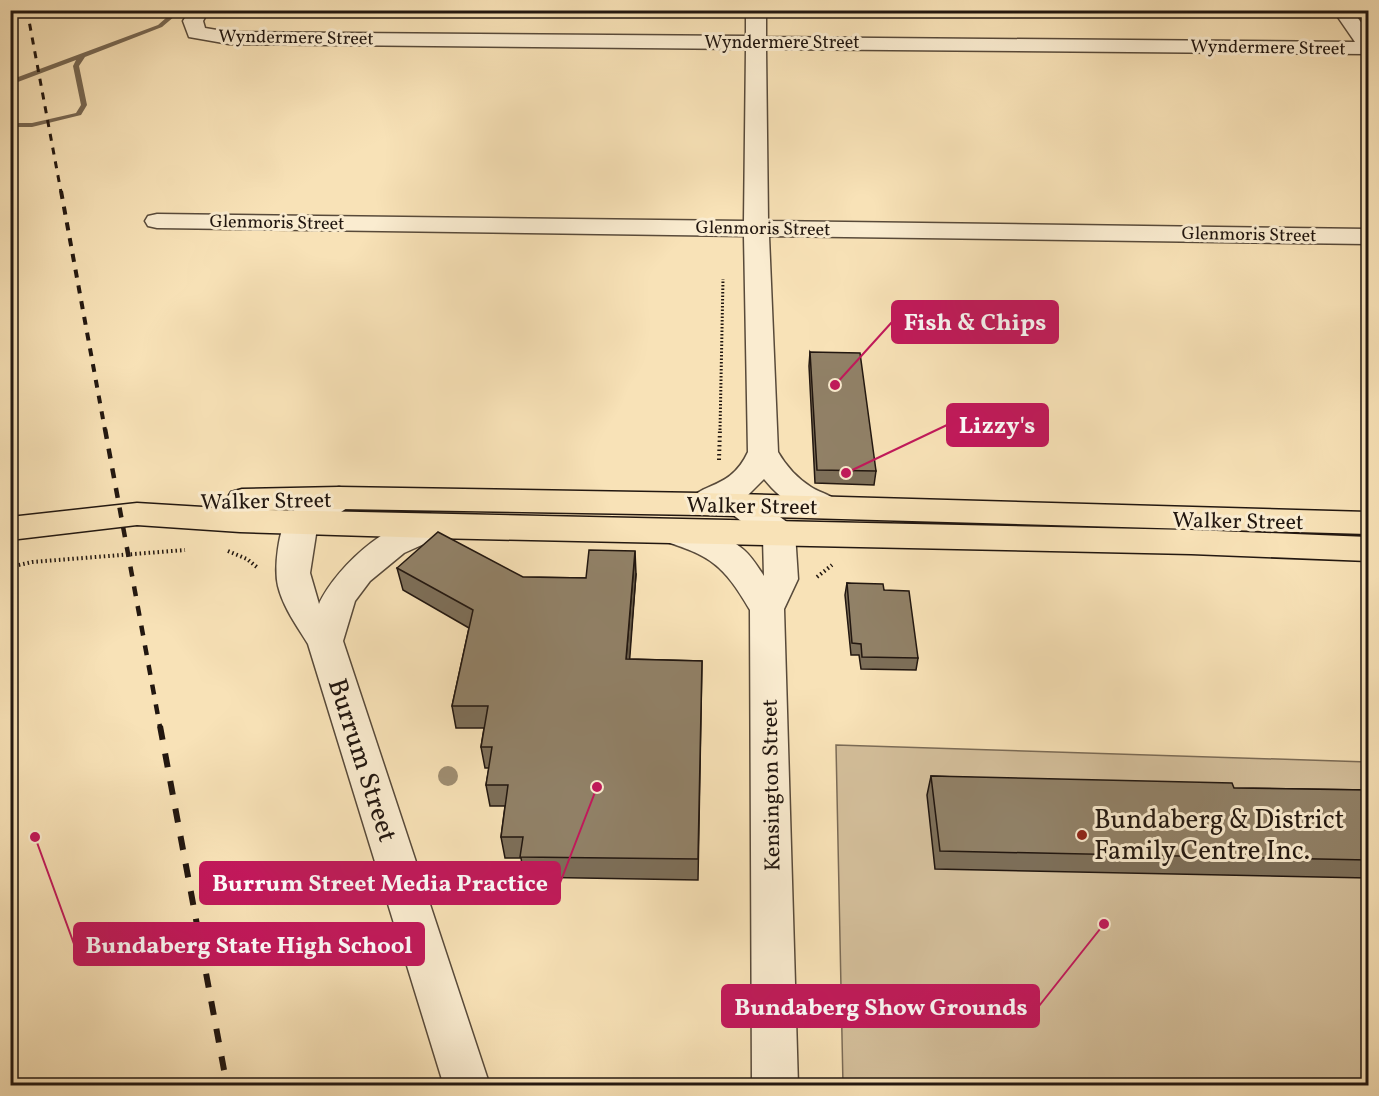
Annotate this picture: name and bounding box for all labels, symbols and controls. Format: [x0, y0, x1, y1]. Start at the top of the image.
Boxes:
street label: Wyndermere Street [218, 25, 374, 52]
street label: Wyndermere Street [704, 31, 860, 56]
street label: Wyndermere Street [1190, 35, 1346, 62]
street label: Glenmoris Street [209, 210, 345, 237]
street label: Glenmoris Street [695, 216, 831, 243]
street label: Glenmoris Street [1181, 222, 1317, 249]
callout: Fish & Chips [892, 301, 1058, 343]
text: Fish & Chips [904, 307, 1046, 341]
callout: Lizzy's [947, 404, 1048, 446]
text: Lizzy's [959, 410, 1035, 444]
street label: Walker Street [200, 486, 332, 519]
street label: Walker Street [686, 491, 818, 524]
street label: Walker Street [1172, 506, 1304, 539]
street label: Burrum Street [317, 674, 405, 847]
street label: Kensington Street [755, 698, 790, 871]
place label: Bundaberg & District Family Centre Inc. [1094, 802, 1344, 871]
marker: Bundaberg & District Family Centre Inc. [1075, 828, 1089, 842]
callout: Burrum Street Media Practice [200, 862, 560, 904]
text: Burrum Street Media Practice [212, 868, 548, 902]
callout: Bundaberg State High School [74, 923, 424, 965]
text: Bundaberg State High School [86, 930, 412, 964]
callout: Bundaberg Show Grounds [722, 985, 1039, 1027]
text: Bundaberg Show Grounds [734, 992, 1028, 1026]

